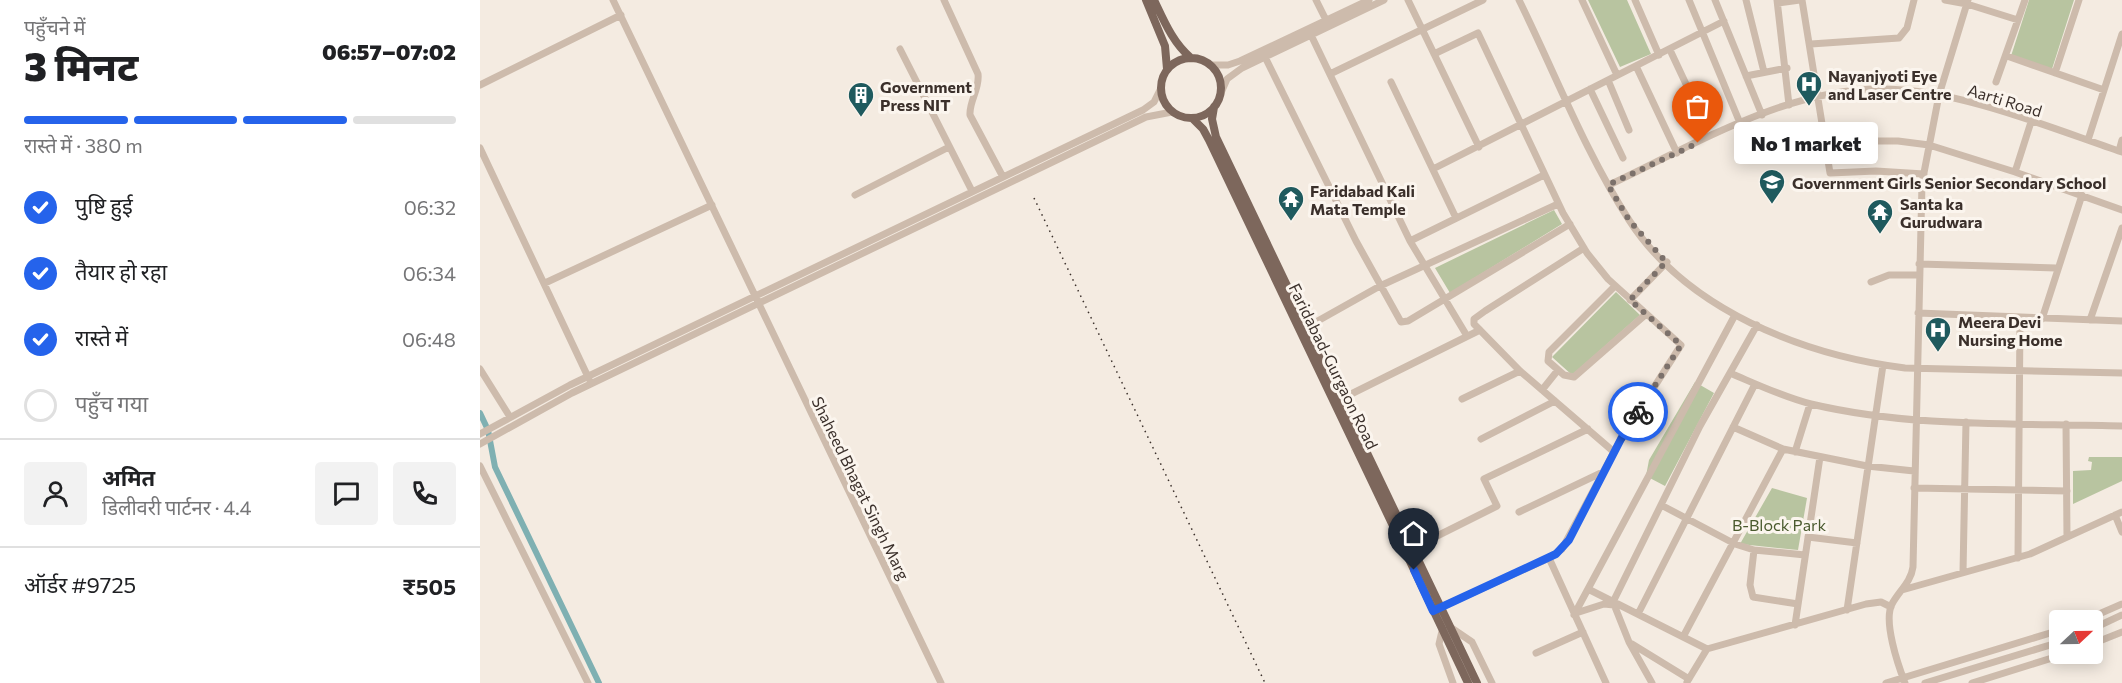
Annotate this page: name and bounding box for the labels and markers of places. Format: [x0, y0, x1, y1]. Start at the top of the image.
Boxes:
place label: Nayanjyoti Eye and Laser Centre [1828, 66, 1952, 103]
hospital icon: Nayanjyoti Eye and Laser Centre [1794, 69, 1824, 107]
place label: Government Press NIT [880, 77, 972, 114]
building icon: Government Press NIT [846, 80, 876, 118]
pin [1672, 81, 1723, 143]
callout: No 1 market [1734, 122, 1878, 164]
school or university icon: Government Girls Senior Secondary School [1757, 167, 1787, 205]
place label: Government Girls Senior Secondary School [1792, 173, 2106, 192]
place label: Faridabad Kali Mata Temple [1310, 181, 1415, 218]
temple icon: Faridabad Kali Mata Temple [1276, 184, 1306, 222]
place label: Santa ka Gurudwara [1900, 194, 1982, 231]
temple icon: Santa ka Gurudwara [1865, 197, 1895, 235]
place label: Meera Devi Nursing Home [1958, 312, 2062, 349]
hospital icon: Meera Devi Nursing Home [1923, 315, 1953, 353]
pin [1388, 508, 1439, 570]

